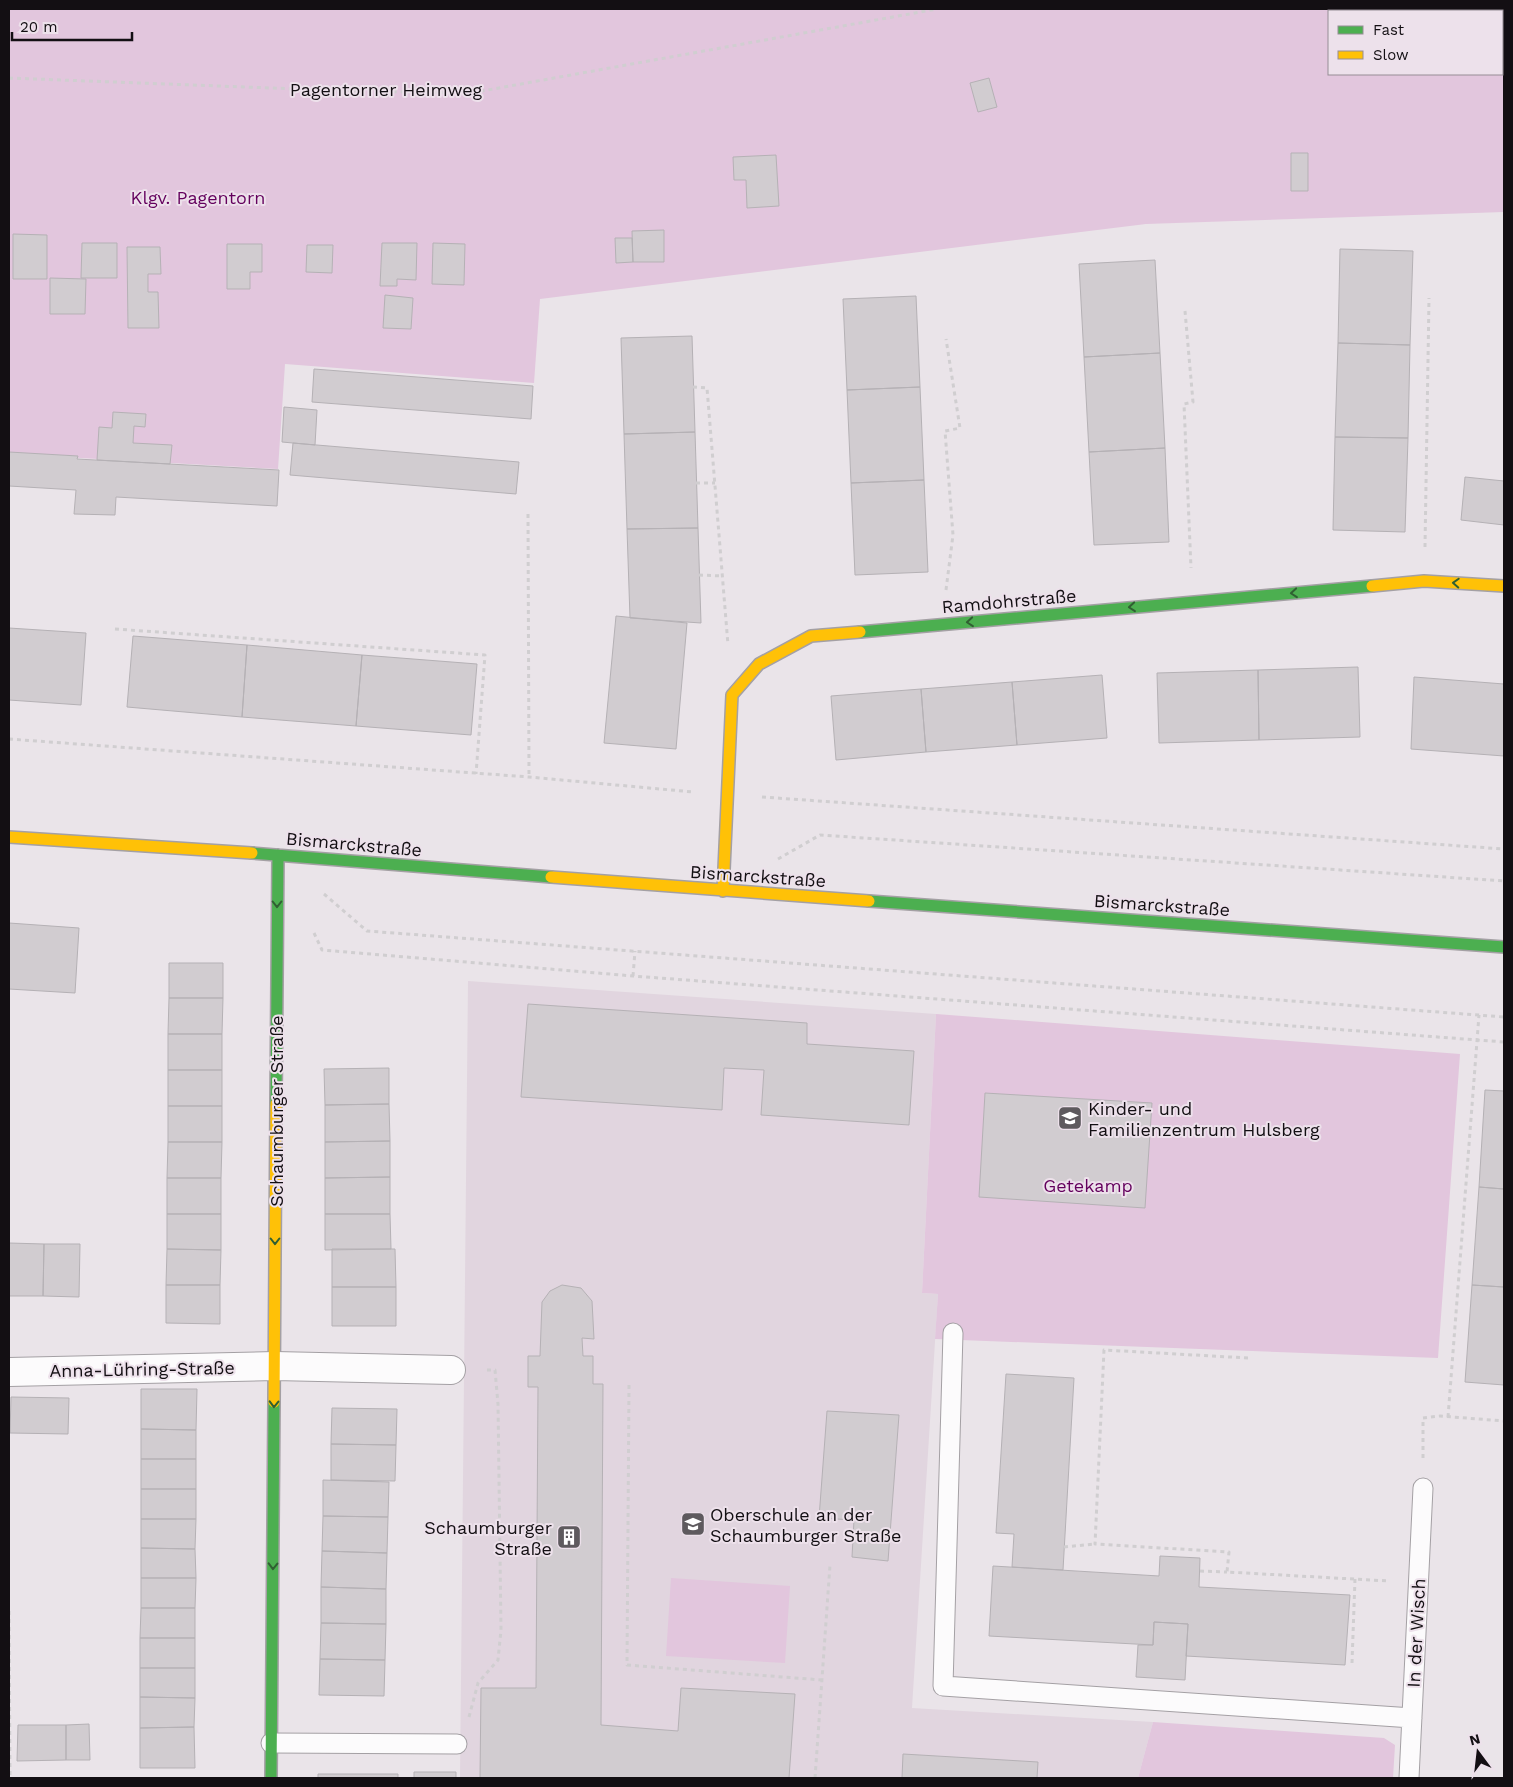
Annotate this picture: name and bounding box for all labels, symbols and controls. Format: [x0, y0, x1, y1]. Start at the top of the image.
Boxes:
scale bar [12, 10, 132, 42]
legend [1328, 10, 1503, 75]
text: 20 m [20, 18, 58, 36]
text: Fast [1373, 21, 1405, 39]
text: Slow [1373, 46, 1409, 64]
street label: Pagentorner Heimweg [290, 79, 483, 100]
park label: Klgv. Pagentorn [131, 187, 265, 208]
one-way arrow [1451, 578, 1459, 589]
street label: Ramdohrstraße [941, 585, 1077, 617]
one-way arrow [1289, 587, 1297, 598]
one-way arrow [1128, 602, 1136, 613]
one-way arrow [966, 616, 974, 627]
street label: Bismarckstraße [285, 828, 423, 860]
street label: Bismarckstraße [689, 861, 827, 891]
street label: Bismarckstraße [1093, 890, 1231, 920]
one-way arrow [272, 900, 283, 908]
street label: Schaumburger Straße [266, 1015, 287, 1207]
place label: Kinder- und Familienzentrum Hulsberg [1088, 1098, 1320, 1140]
school or university icon: Kinder- und Familienzentrum Hulsberg [1057, 1105, 1083, 1131]
park label: Getekamp [1043, 1175, 1133, 1196]
one-way arrow [270, 1237, 281, 1245]
street label: Anna-Lühring-Straße [49, 1357, 235, 1381]
one-way arrow [269, 1400, 279, 1408]
place label: Oberschule an der Schaumburger Straße [710, 1504, 901, 1546]
school or university icon: Oberschule an der Schaumburger Straße [680, 1511, 706, 1537]
place label: Schaumburger Straße [424, 1517, 552, 1559]
building icon: Schaumburger Straße [556, 1524, 582, 1550]
one-way arrow [268, 1562, 278, 1570]
street label: In der Wisch [1403, 1578, 1429, 1688]
north arrow [1453, 1727, 1503, 1777]
text: N [1468, 1730, 1482, 1749]

